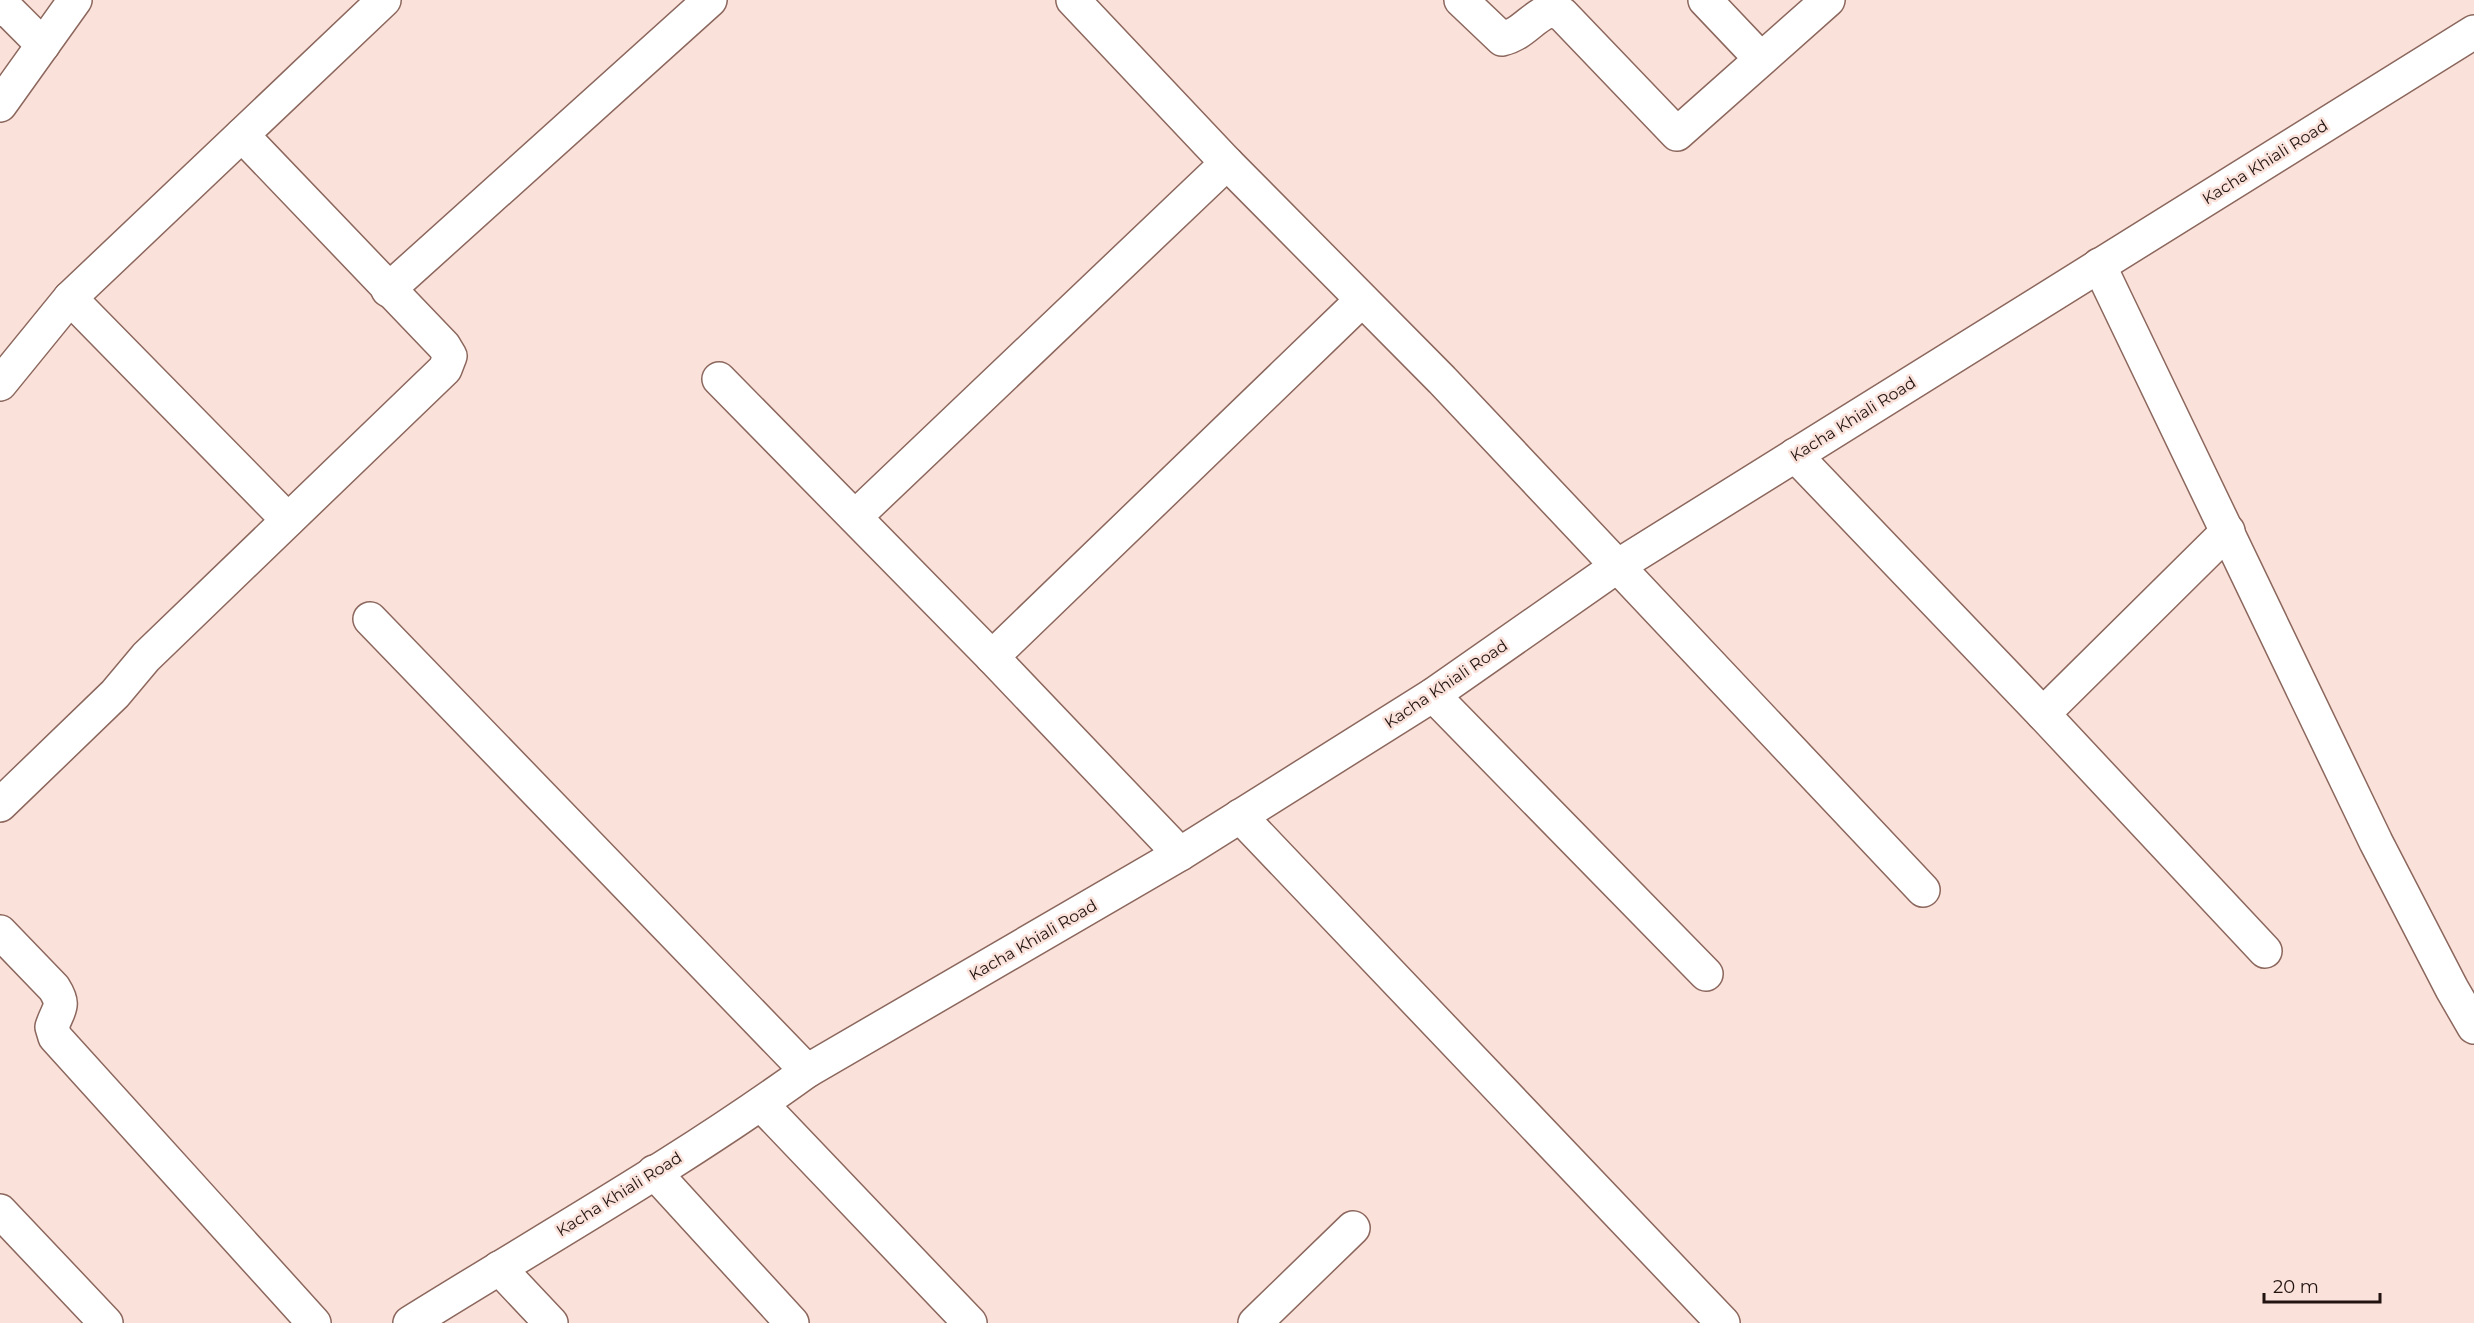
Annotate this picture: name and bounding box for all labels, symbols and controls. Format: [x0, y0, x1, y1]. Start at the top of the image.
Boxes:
street label: Kacha Khiali Road [2199, 116, 2331, 208]
street label: Kacha Khiali Road [1787, 373, 1919, 465]
street label: Kacha Khiali Road [1381, 636, 1511, 732]
street label: Kacha Khiali Road [966, 896, 1100, 984]
street label: Kacha Khiali Road [553, 1148, 685, 1240]
scale bar [2264, 1266, 2380, 1304]
text: 20 m [2273, 1276, 2319, 1298]

